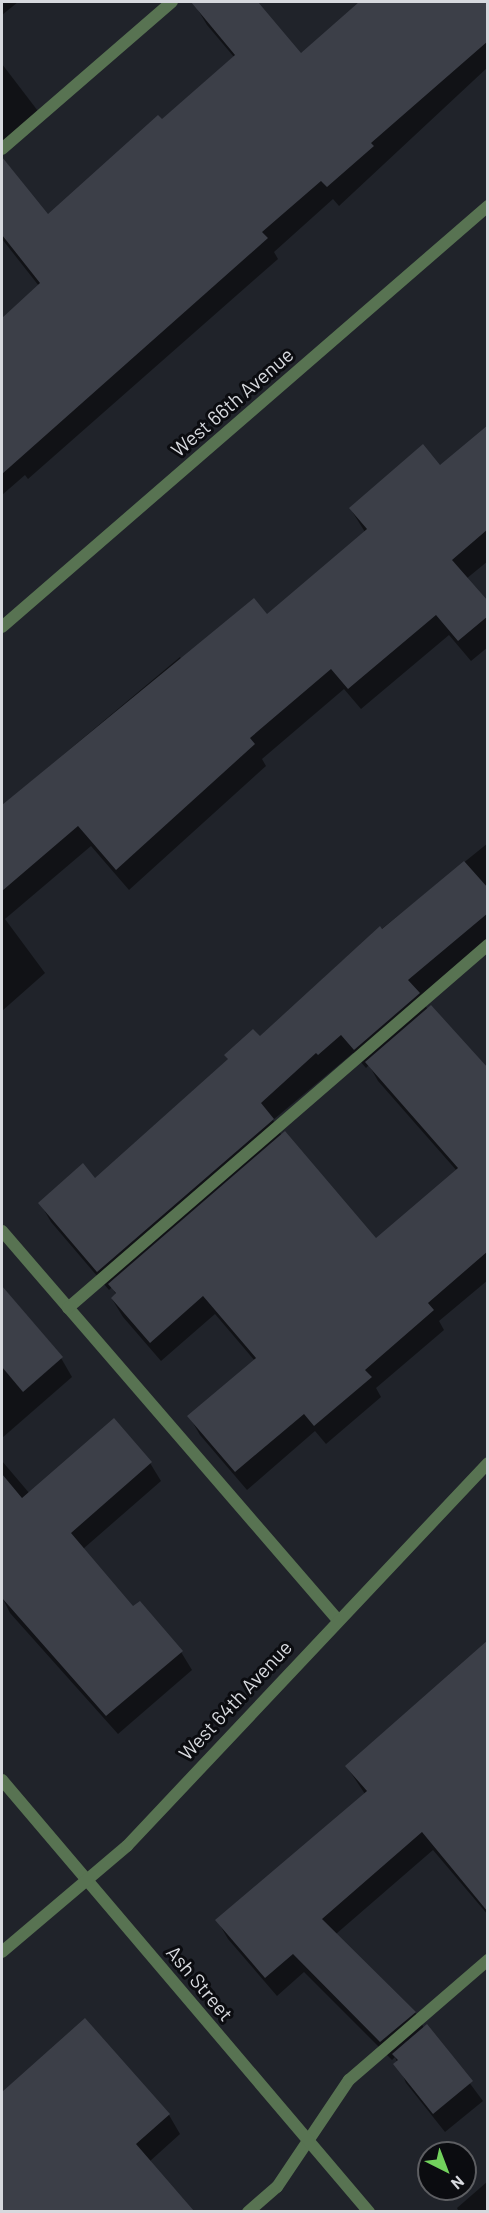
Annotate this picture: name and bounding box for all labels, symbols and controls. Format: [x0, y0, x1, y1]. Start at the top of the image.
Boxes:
street label: West 66th Avenue [166, 342, 298, 462]
street label: West 64th Avenue [173, 1635, 297, 1765]
street label: Ash Street [162, 1940, 238, 2026]
north arrow [417, 2141, 477, 2201]
text: N [448, 2173, 468, 2194]

